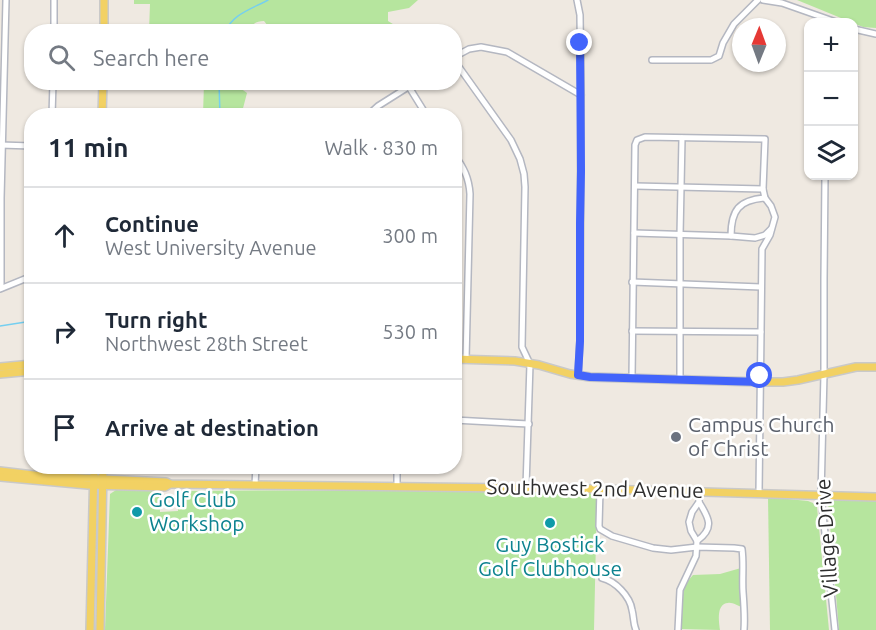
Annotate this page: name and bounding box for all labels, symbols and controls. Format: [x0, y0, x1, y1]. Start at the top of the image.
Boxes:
north arrow [732, 18, 786, 72]
map controls [804, 18, 858, 180]
button: + [804, 18, 858, 72]
search box [24, 24, 462, 90]
route end [566, 29, 592, 55]
icon: search [45, 41, 78, 74]
text: Search here [93, 45, 209, 70]
button: − [804, 72, 858, 126]
button: layers [804, 126, 858, 180]
text: 11 min [48, 133, 128, 162]
text: Walk · 830 m [325, 136, 438, 159]
text: Continue [105, 211, 199, 236]
icon: ahead [48, 219, 81, 252]
text: 300 m [382, 224, 438, 247]
text: West University Avenue [105, 236, 317, 259]
text: Turn right [105, 307, 207, 332]
icon: right [48, 315, 81, 348]
text: 530 m [382, 320, 438, 343]
text: Northwest 28th Street [105, 332, 308, 355]
route start [746, 362, 772, 388]
icon: arrive [48, 411, 81, 444]
place label: Campus Church of Christ [688, 412, 835, 460]
text: Arrive at destination [105, 415, 319, 440]
marker: Campus Church of Christ [669, 430, 683, 444]
street label: Southwest 2nd Avenue [486, 474, 704, 502]
street label: Village Drive [810, 478, 842, 598]
place label: Golf Club Workshop [149, 487, 245, 535]
marker: Golf Club Workshop [130, 505, 144, 519]
marker: Guy Bostick Golf Clubhouse [543, 516, 557, 530]
place label: Guy Bostick Golf Clubhouse [478, 532, 622, 580]

